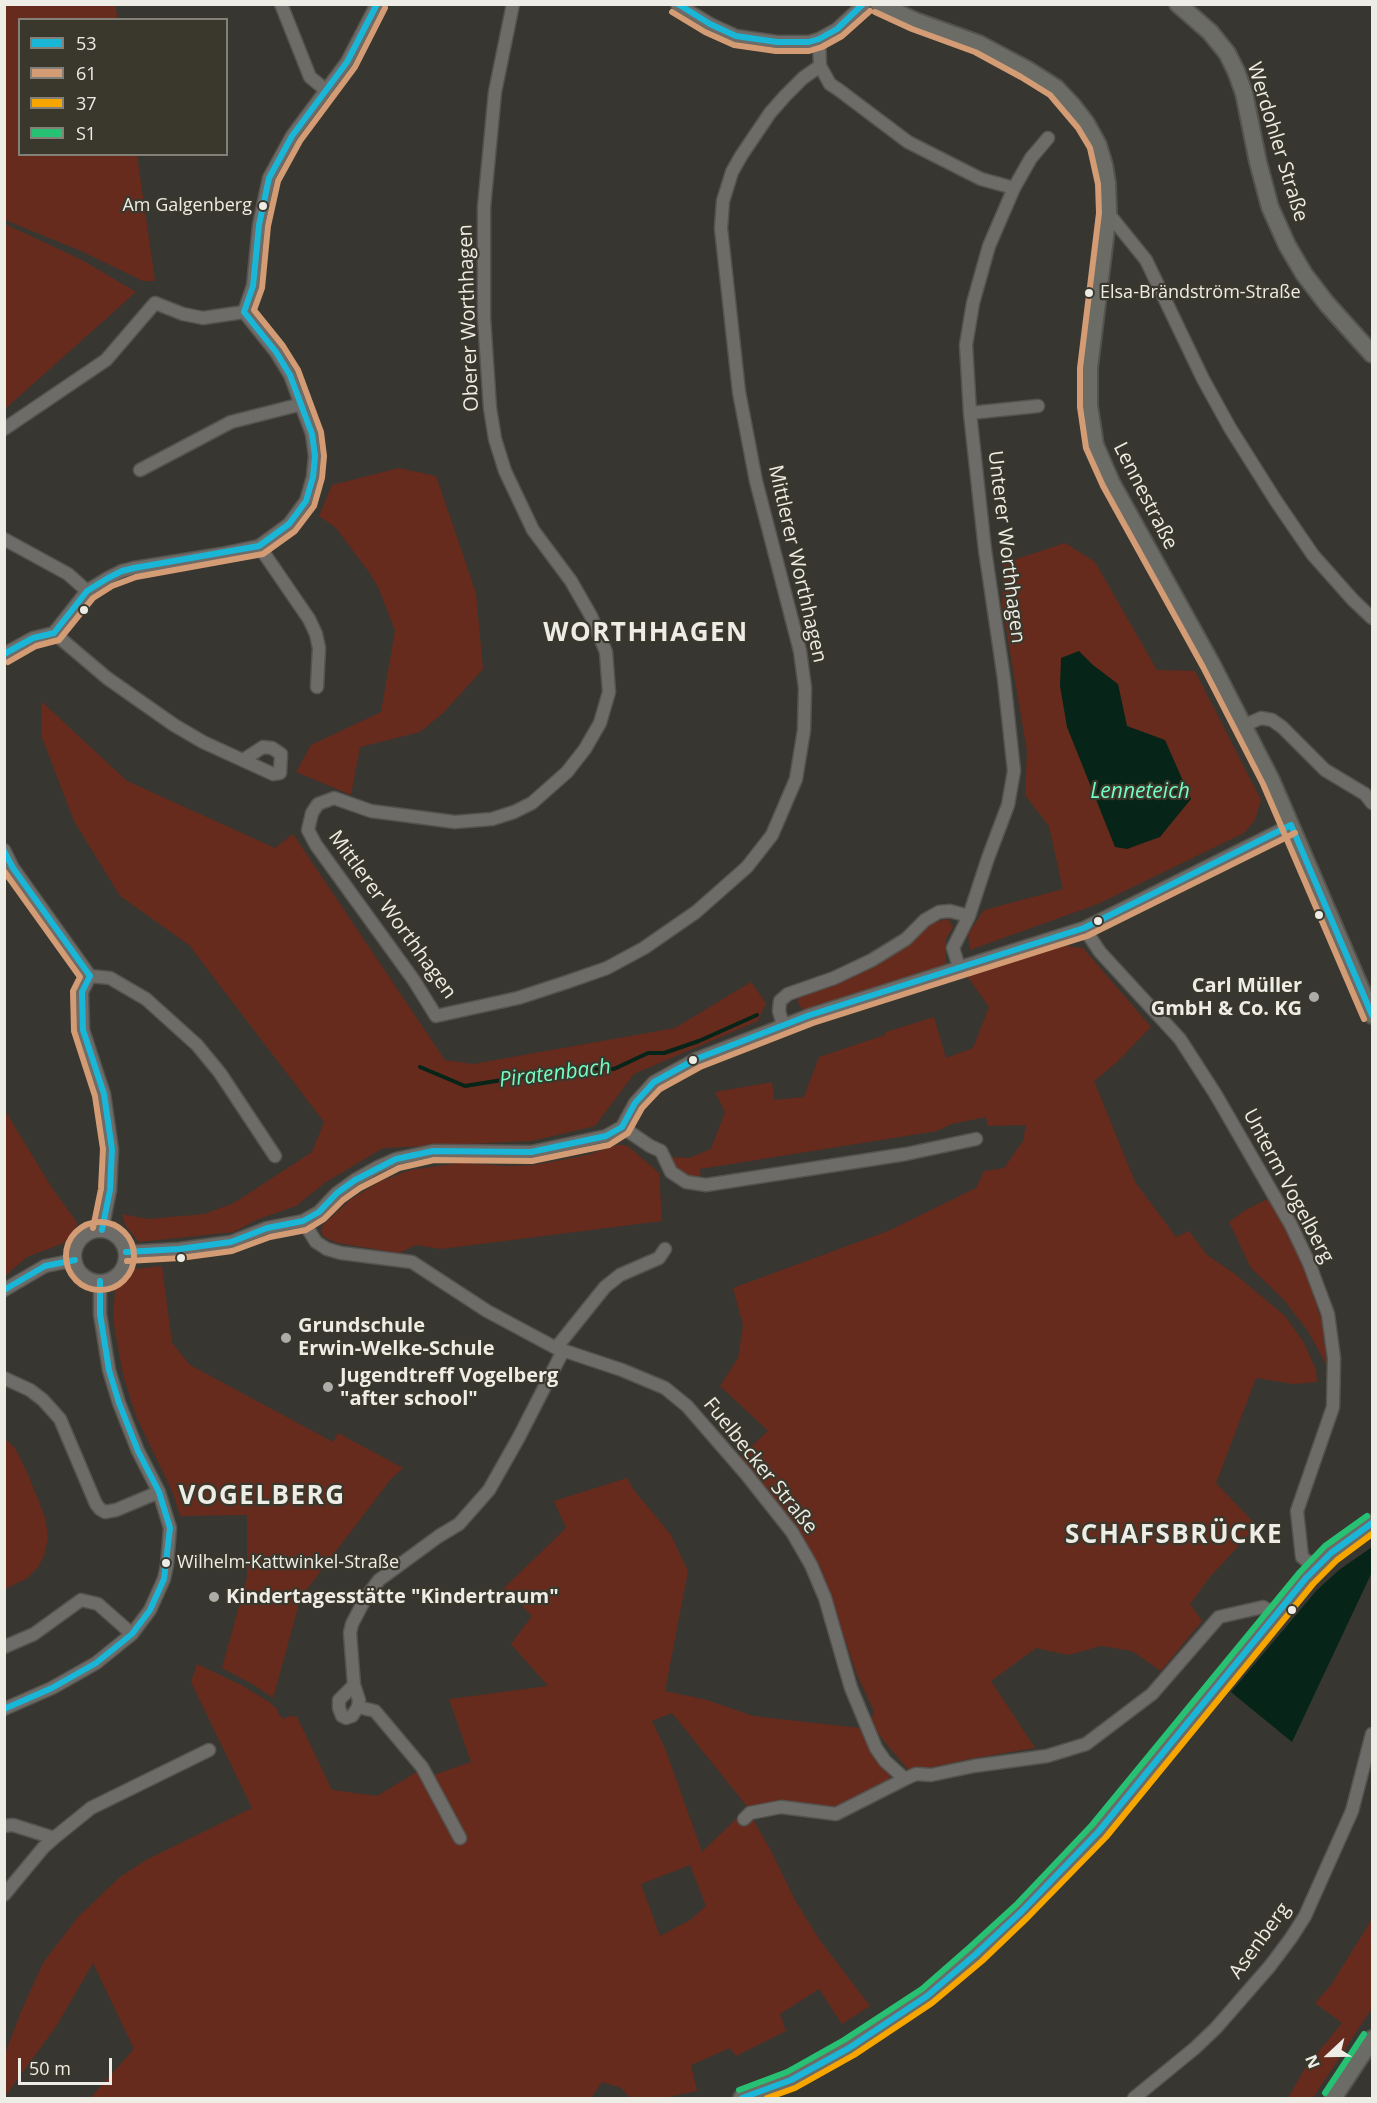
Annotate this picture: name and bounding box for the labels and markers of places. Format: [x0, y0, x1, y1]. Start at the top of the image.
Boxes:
place label: Am Galgenberg [122, 195, 252, 217]
marker: Am Galgenberg [257, 200, 269, 212]
place label: Elsa-Brändström-Straße [1100, 282, 1301, 304]
marker: Elsa-Brändström-Straße [1083, 287, 1095, 299]
unlabelled marker [78, 604, 90, 616]
unlabelled marker [1313, 909, 1325, 921]
unlabelled marker [1092, 915, 1104, 927]
place label: Carl Müller GmbH & Co. KG [1151, 974, 1302, 1021]
marker: Carl Müller GmbH & Co. KG [1307, 990, 1321, 1004]
unlabelled marker [687, 1054, 699, 1066]
unlabelled marker [175, 1252, 187, 1264]
place label: Grundschule Erwin-Welke-Schule [298, 1314, 495, 1361]
marker: Grundschule Erwin-Welke-Schule [279, 1331, 293, 1345]
place label: Jugendtreff Vogelberg "after school" [340, 1364, 558, 1411]
marker: Jugendtreff Vogelberg "after school" [321, 1380, 335, 1394]
place label: Wilhelm-Kattwinkel-Straße [177, 1552, 399, 1574]
marker: Wilhelm-Kattwinkel-Straße [160, 1557, 172, 1569]
place label: Kindertagesstätte "Kindertraum" [226, 1585, 559, 1609]
marker: Kindertagesstätte "Kindertraum" [207, 1590, 221, 1604]
unlabelled marker [1286, 1604, 1298, 1616]

